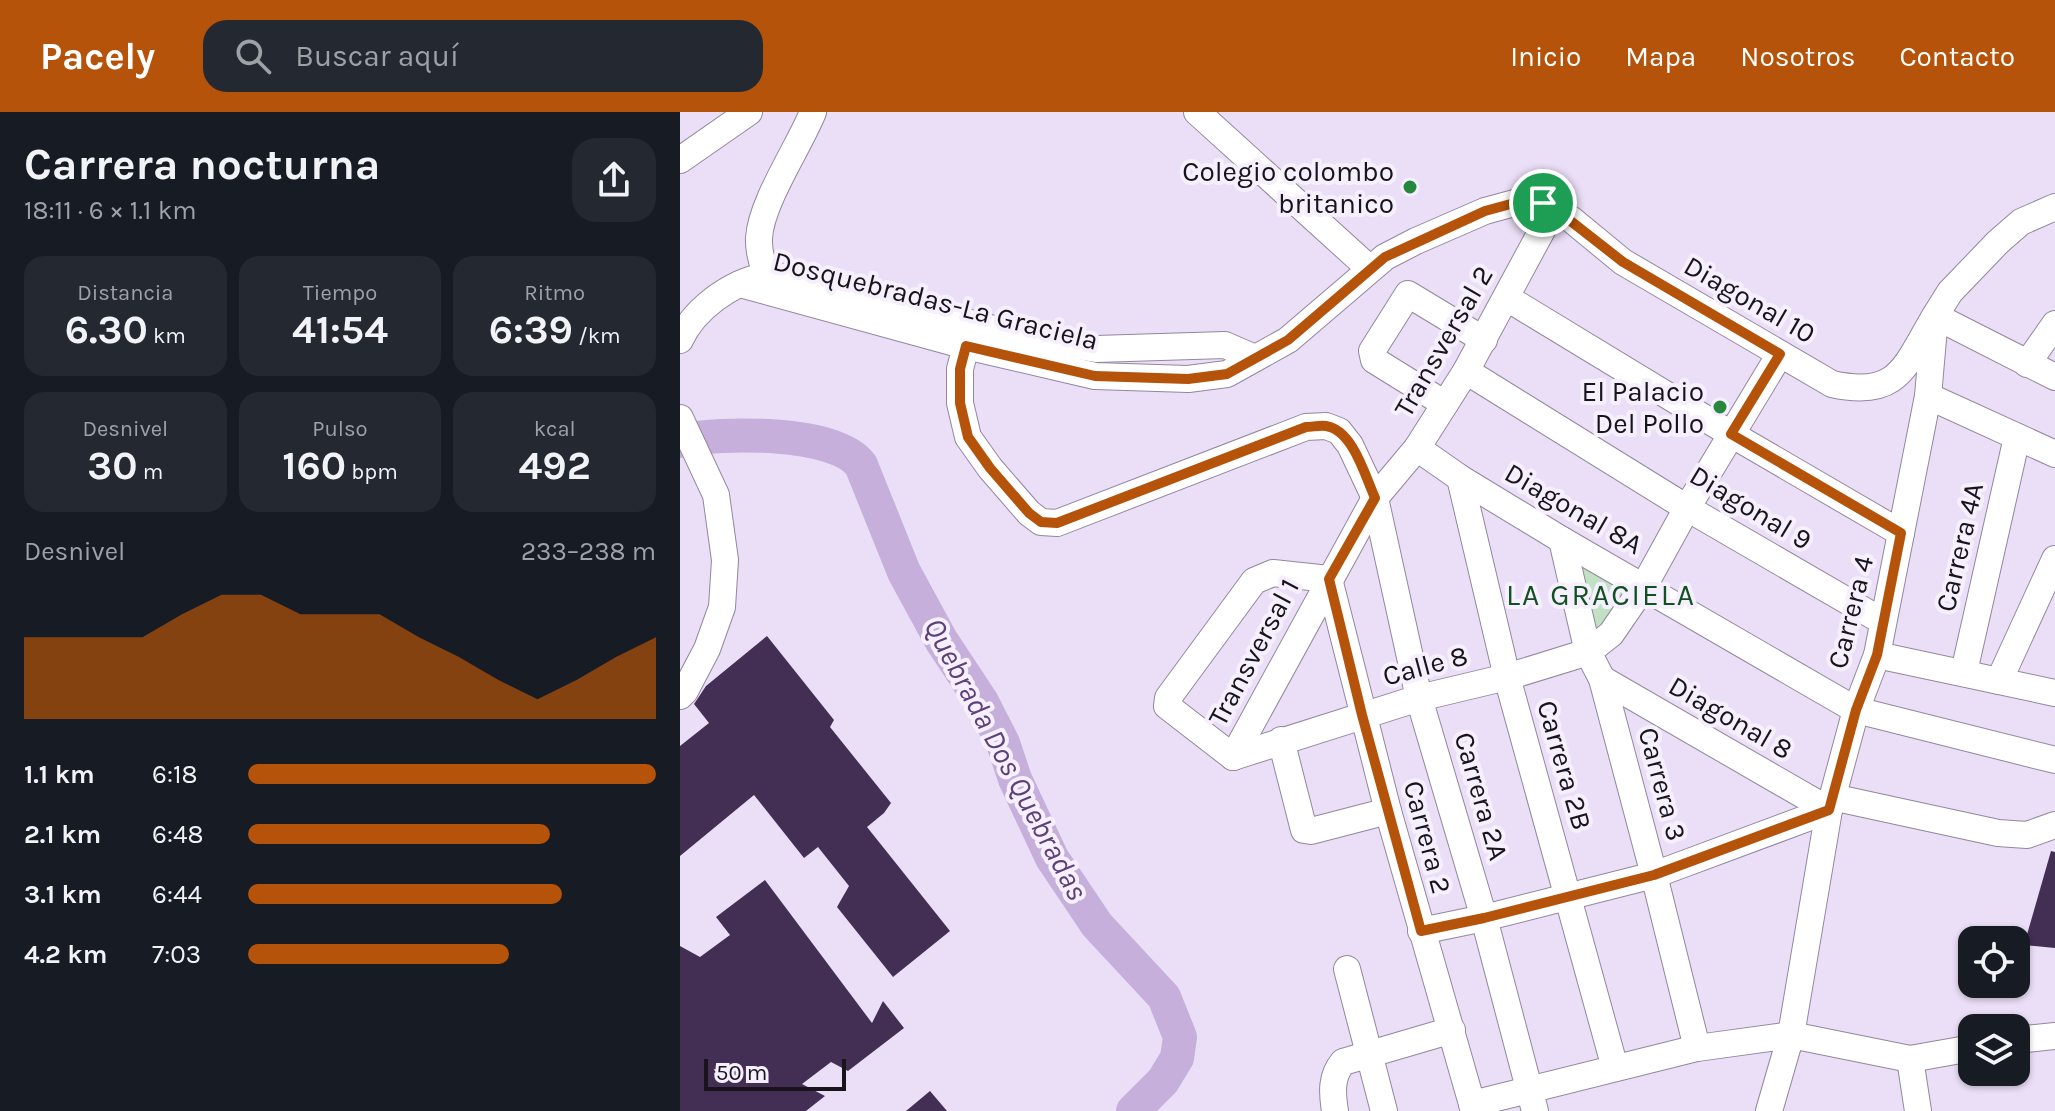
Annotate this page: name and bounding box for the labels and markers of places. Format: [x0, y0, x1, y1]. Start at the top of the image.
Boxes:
place label: Colegio colombo britanico [1182, 155, 1394, 220]
pin [1509, 169, 1577, 237]
marker: Colegio colombo britanico [1401, 178, 1419, 196]
place label: El Palacio Del Pollo [1582, 375, 1704, 440]
marker: El Palacio Del Pollo [1711, 398, 1729, 416]

